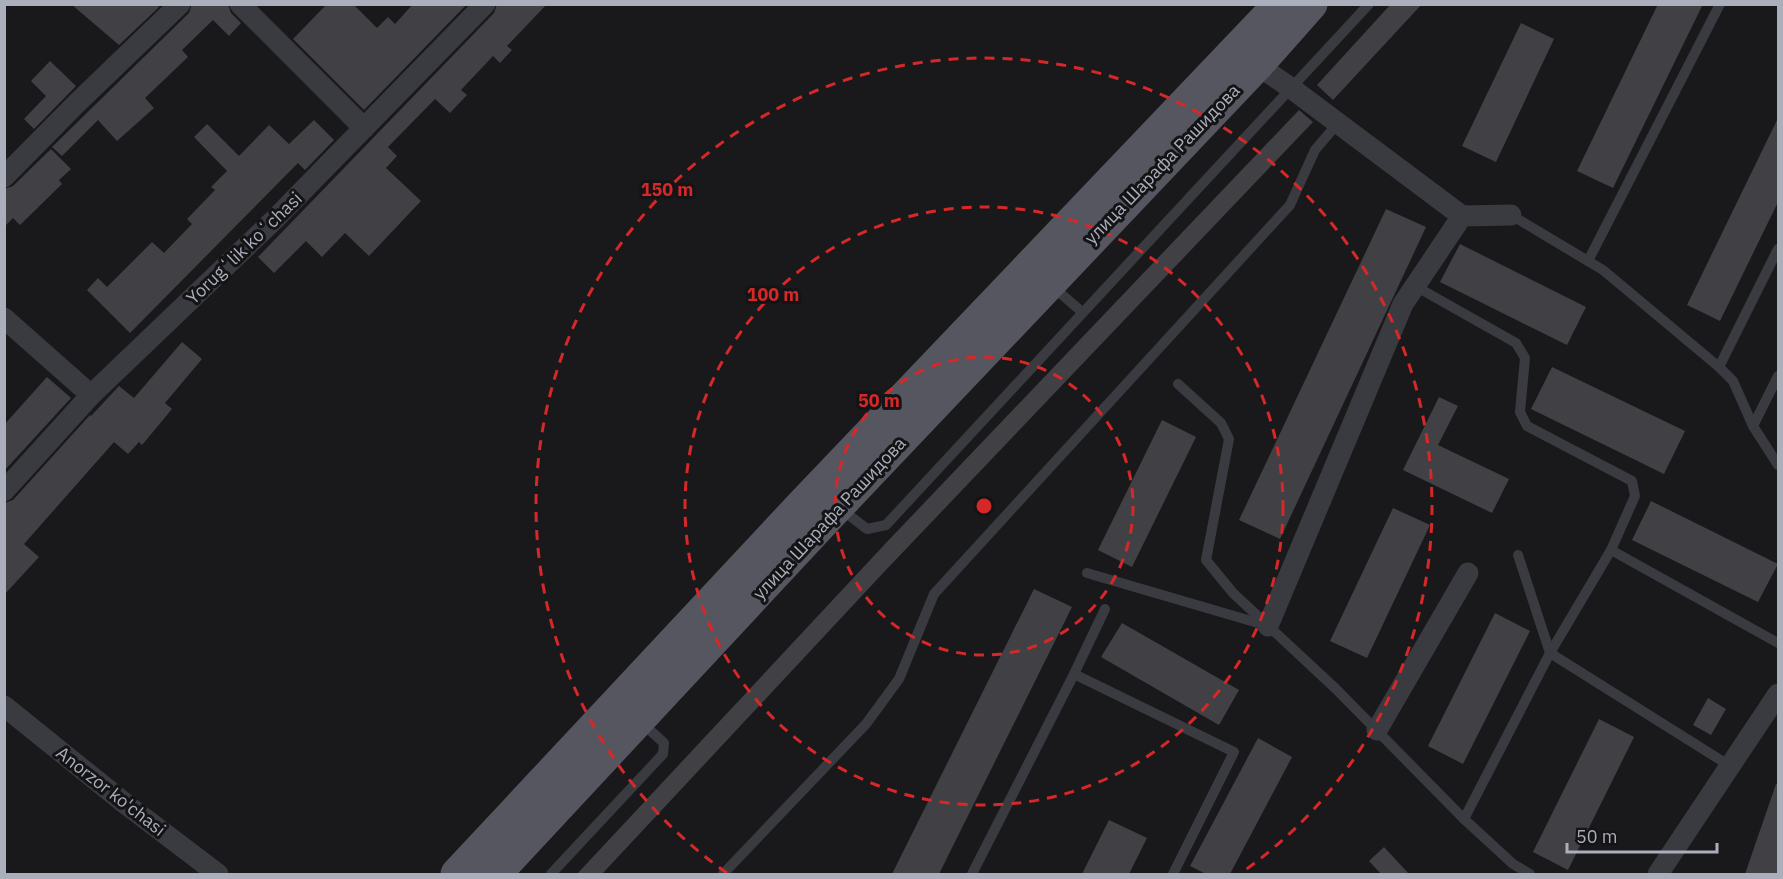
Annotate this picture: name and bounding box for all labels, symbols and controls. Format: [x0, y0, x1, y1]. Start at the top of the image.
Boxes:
street label: улица Шарафа Рашидова [1079, 79, 1245, 249]
text: 150 m [641, 178, 693, 201]
street label: Yorugʻlik koʻchasi [181, 187, 307, 309]
text: 100 m [747, 283, 799, 306]
text: 50 m [858, 389, 900, 412]
street label: улица Шарафа Рашидова [748, 432, 911, 604]
centre of rings [974, 496, 994, 516]
street label: Anorzor ko'chasi [52, 741, 170, 841]
scale bar [1567, 816, 1717, 854]
text: 50 m [1576, 825, 1618, 848]

